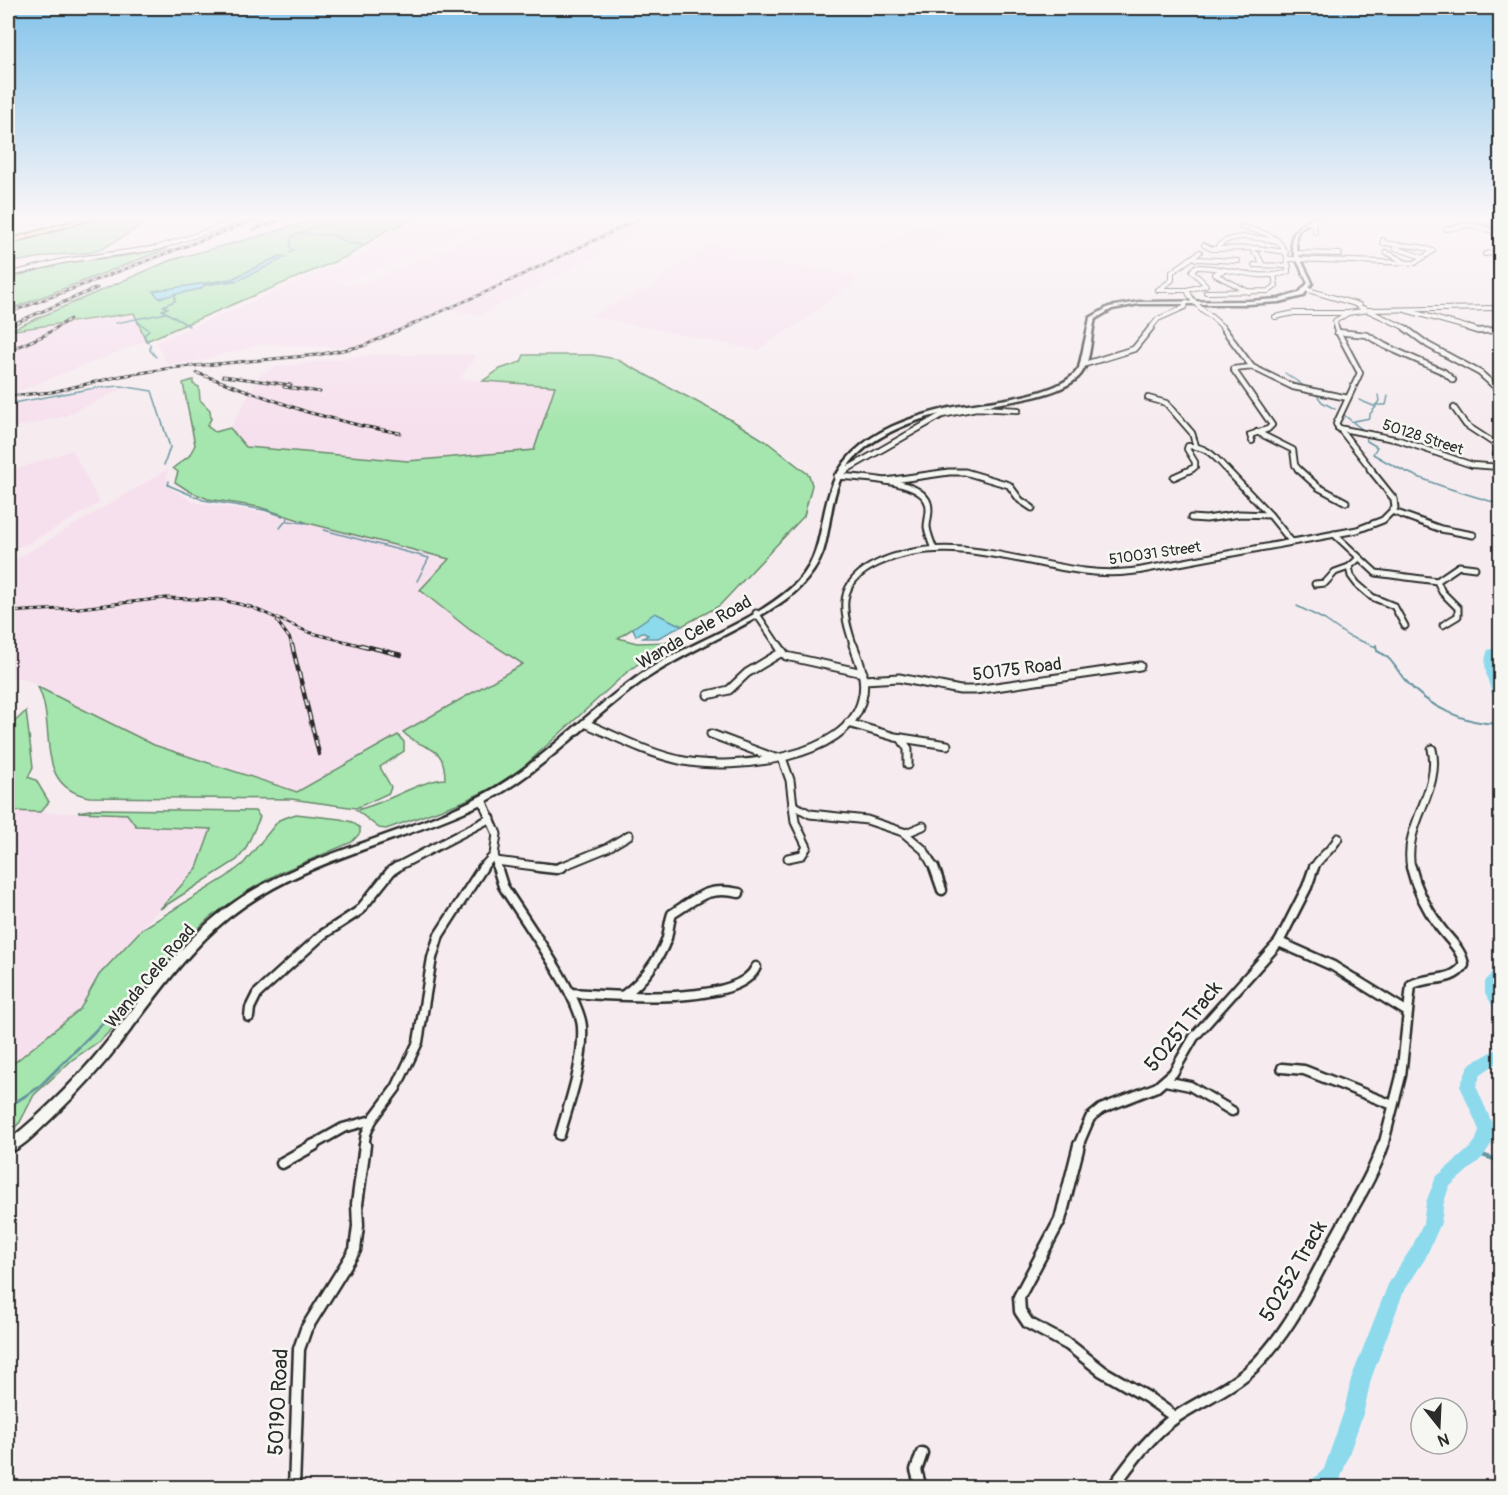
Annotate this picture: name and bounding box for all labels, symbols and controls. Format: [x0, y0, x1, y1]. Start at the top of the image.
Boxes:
street label: 50128 Street [1380, 415, 1467, 460]
street label: 510031 Street [1108, 538, 1203, 569]
street label: Wanda Cele Road [633, 590, 756, 675]
street label: 50175 Road [971, 653, 1063, 686]
street label: Wanda Cele Road [100, 920, 201, 1033]
street label: 50251 Track [1138, 975, 1228, 1077]
street label: 50252 Track [1254, 1215, 1333, 1327]
street label: 50190 Road [262, 1348, 295, 1456]
north arrow [1409, 1396, 1469, 1456]
text: N [1435, 1428, 1452, 1451]

